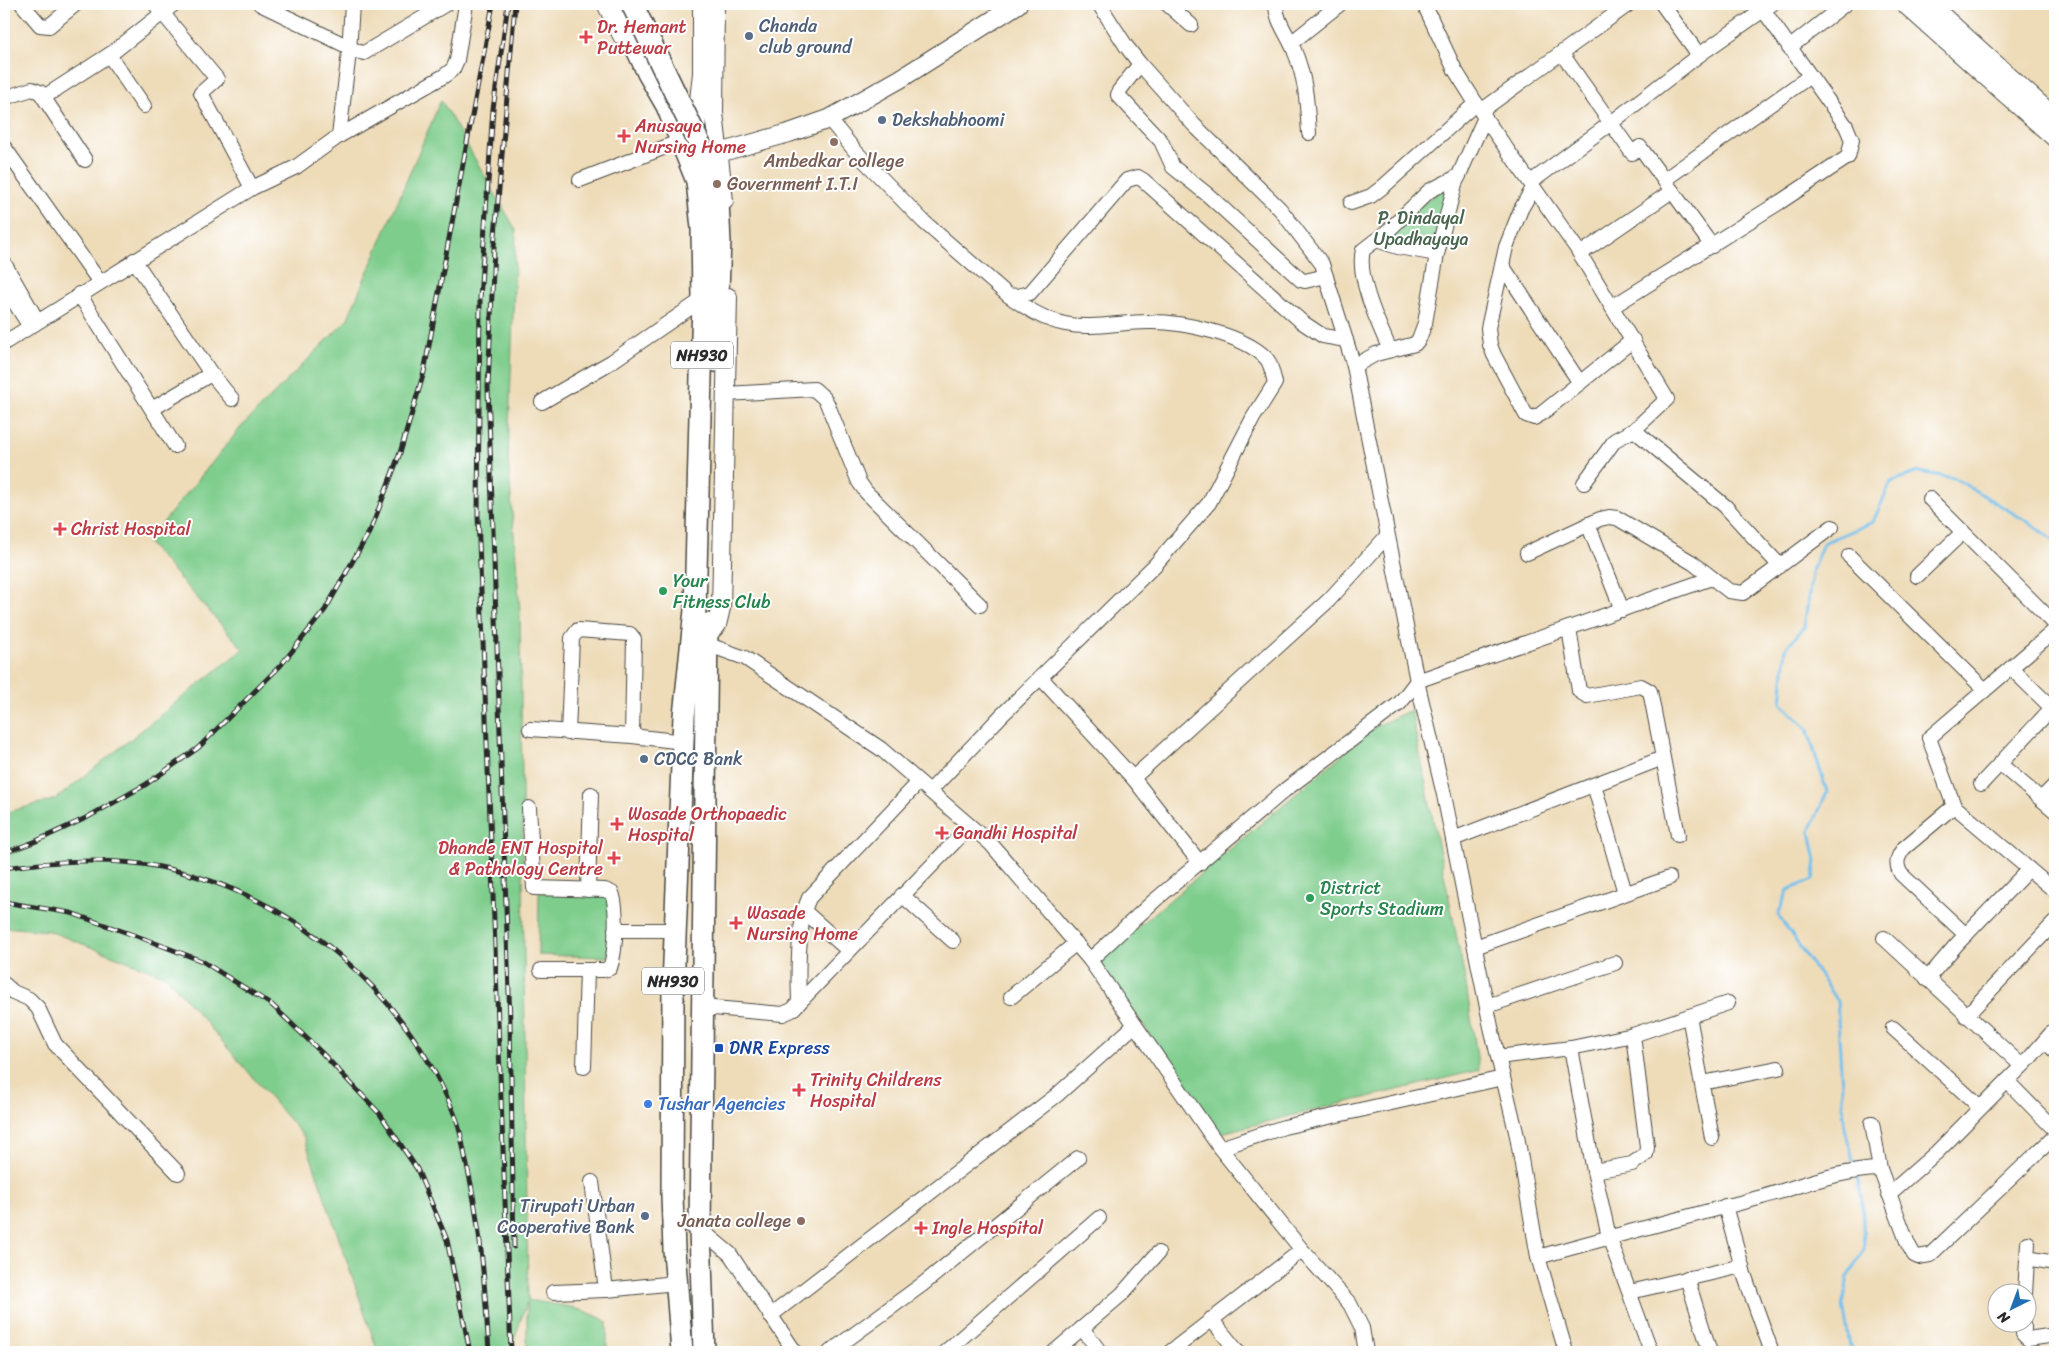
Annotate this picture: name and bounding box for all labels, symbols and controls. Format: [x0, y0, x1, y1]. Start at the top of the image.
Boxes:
place label: Chanda club ground [759, 10, 853, 63]
place label: Dr. Hemant Puttewar [597, 11, 686, 64]
marker: Dr. Hemant Puttewar [579, 30, 593, 44]
marker: Chanda club ground [743, 30, 755, 42]
place label: Dekshabhoomi [892, 104, 1006, 136]
place label: Anusaya Nursing Home [634, 110, 746, 163]
marker: Dekshabhoomi [876, 114, 888, 126]
marker: Anusaya Nursing Home [617, 129, 631, 143]
marker: Ambedkar college [828, 136, 840, 148]
place label: Ambedkar college [763, 145, 904, 177]
place label: Government I.T.I [727, 168, 858, 200]
marker: Government I.T.I [711, 178, 723, 190]
park label: P. Dindayal Upadhayaya [1373, 202, 1469, 255]
road number: NH930 [671, 342, 733, 368]
place label: Christ Hospital [71, 513, 191, 545]
marker: Christ Hospital [53, 522, 67, 536]
place label: Your Fitness Club [673, 565, 771, 618]
marker: Your Fitness Club [657, 585, 669, 597]
place label: CDCC Bank [654, 743, 743, 775]
marker: CDCC Bank [638, 753, 650, 765]
place label: Wasade Orthopaedic Hospital [628, 798, 787, 851]
marker: Wasade Orthopaedic Hospital [610, 817, 624, 831]
place label: Gandhi Hospital [953, 817, 1078, 849]
marker: Gandhi Hospital [935, 826, 949, 840]
place label: Dhande ENT Hospital & Pathology Centre [438, 832, 604, 885]
marker: Dhande ENT Hospital & Pathology Centre [607, 851, 621, 865]
place label: District Sports Stadium [1320, 872, 1444, 925]
marker: District Sports Stadium [1304, 892, 1316, 904]
place label: Wasade Nursing Home [747, 897, 858, 950]
marker: Wasade Nursing Home [729, 916, 743, 930]
road number: NH930 [642, 968, 704, 994]
place label: DNR Express [729, 1032, 830, 1064]
marker: DNR Express [713, 1042, 725, 1054]
place label: Trinity Childrens Hospital [810, 1064, 942, 1117]
marker: Trinity Childrens Hospital [792, 1083, 806, 1097]
place label: Tushar Agencies [658, 1088, 786, 1120]
marker: Tushar Agencies [642, 1098, 654, 1110]
place label: Tirupati Urban Cooperative Bank [497, 1190, 635, 1243]
place label: Janata college [677, 1205, 791, 1237]
marker: Tirupati Urban Cooperative Bank [639, 1210, 651, 1222]
place label: Ingle Hospital [931, 1212, 1044, 1244]
marker: Janata college [795, 1215, 807, 1227]
marker: Ingle Hospital [914, 1221, 928, 1235]
north arrow [1986, 1284, 2036, 1334]
text: N [1991, 1305, 2016, 1330]

